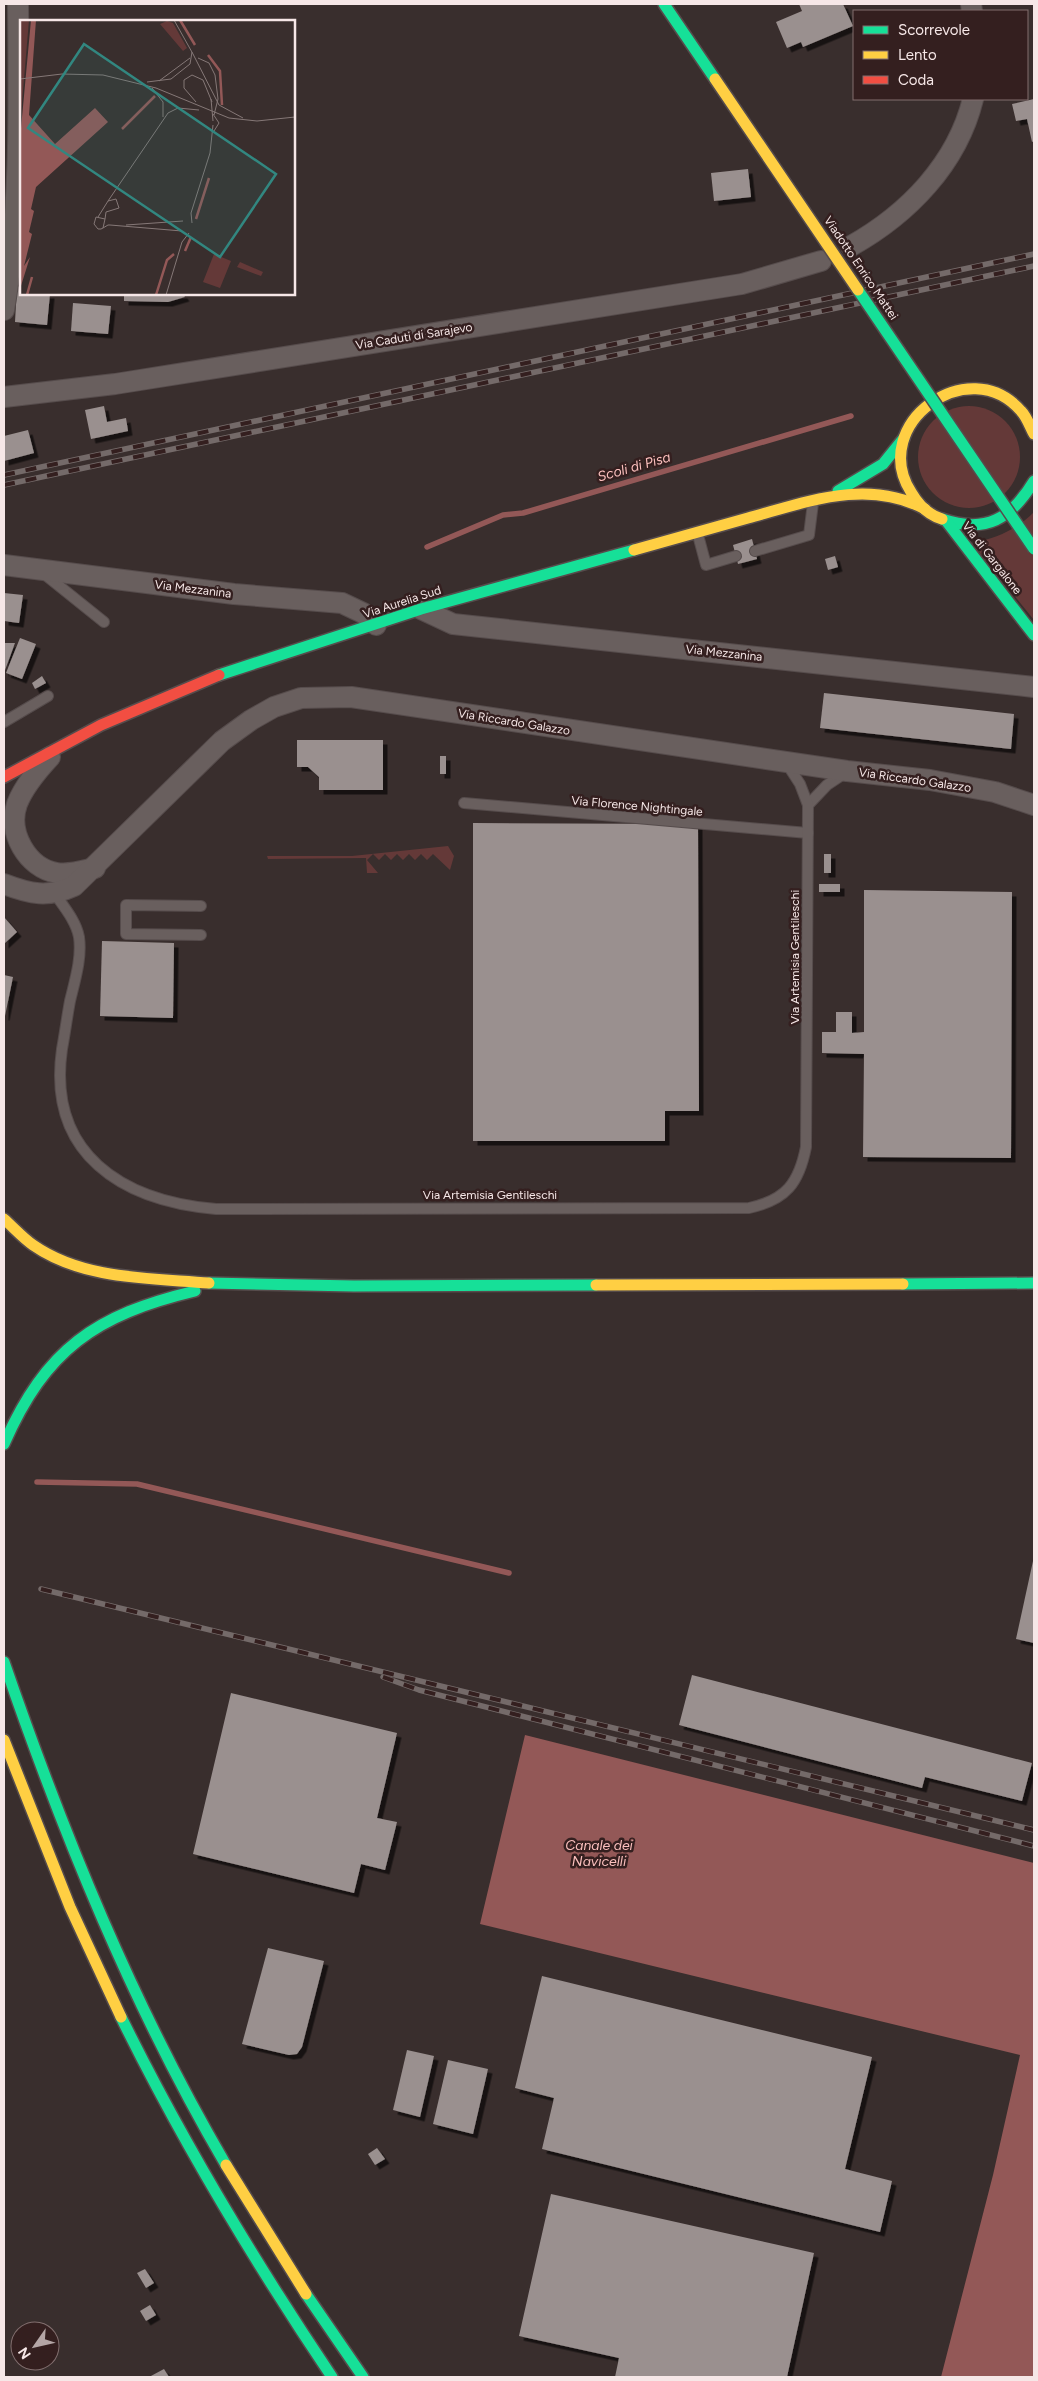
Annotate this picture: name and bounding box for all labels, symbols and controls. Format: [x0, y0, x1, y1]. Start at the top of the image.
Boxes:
legend [853, 10, 1028, 100]
inset map [20, 20, 295, 295]
text: Scorrevole [898, 21, 970, 39]
text: Lento [898, 46, 937, 64]
text: Coda [898, 71, 934, 89]
street label: Viadotto Enrico Mattei [821, 214, 901, 322]
street label: Via Caduti di Sarajevo [355, 320, 473, 352]
water label: Scoli di Pisa [595, 448, 673, 486]
street label: Via di Gargalone [959, 519, 1025, 597]
street label: Via Mezzanina [154, 577, 232, 601]
street label: Via Aurelia Sud [361, 583, 443, 621]
street label: Via Mezzanina [685, 642, 763, 664]
street label: Via Riccardo Galazzo [457, 706, 571, 738]
street label: Via Riccardo Galazzo [858, 765, 972, 795]
street label: Via Florence Nightingale [571, 793, 704, 819]
street label: Via Artemisia Gentileschi [788, 890, 802, 1024]
street label: Via Artemisia Gentileschi [423, 1188, 557, 1202]
water label: Canale dei Navicelli [565, 1837, 634, 1870]
north arrow [10, 2321, 60, 2371]
text: N [15, 2344, 35, 2362]

